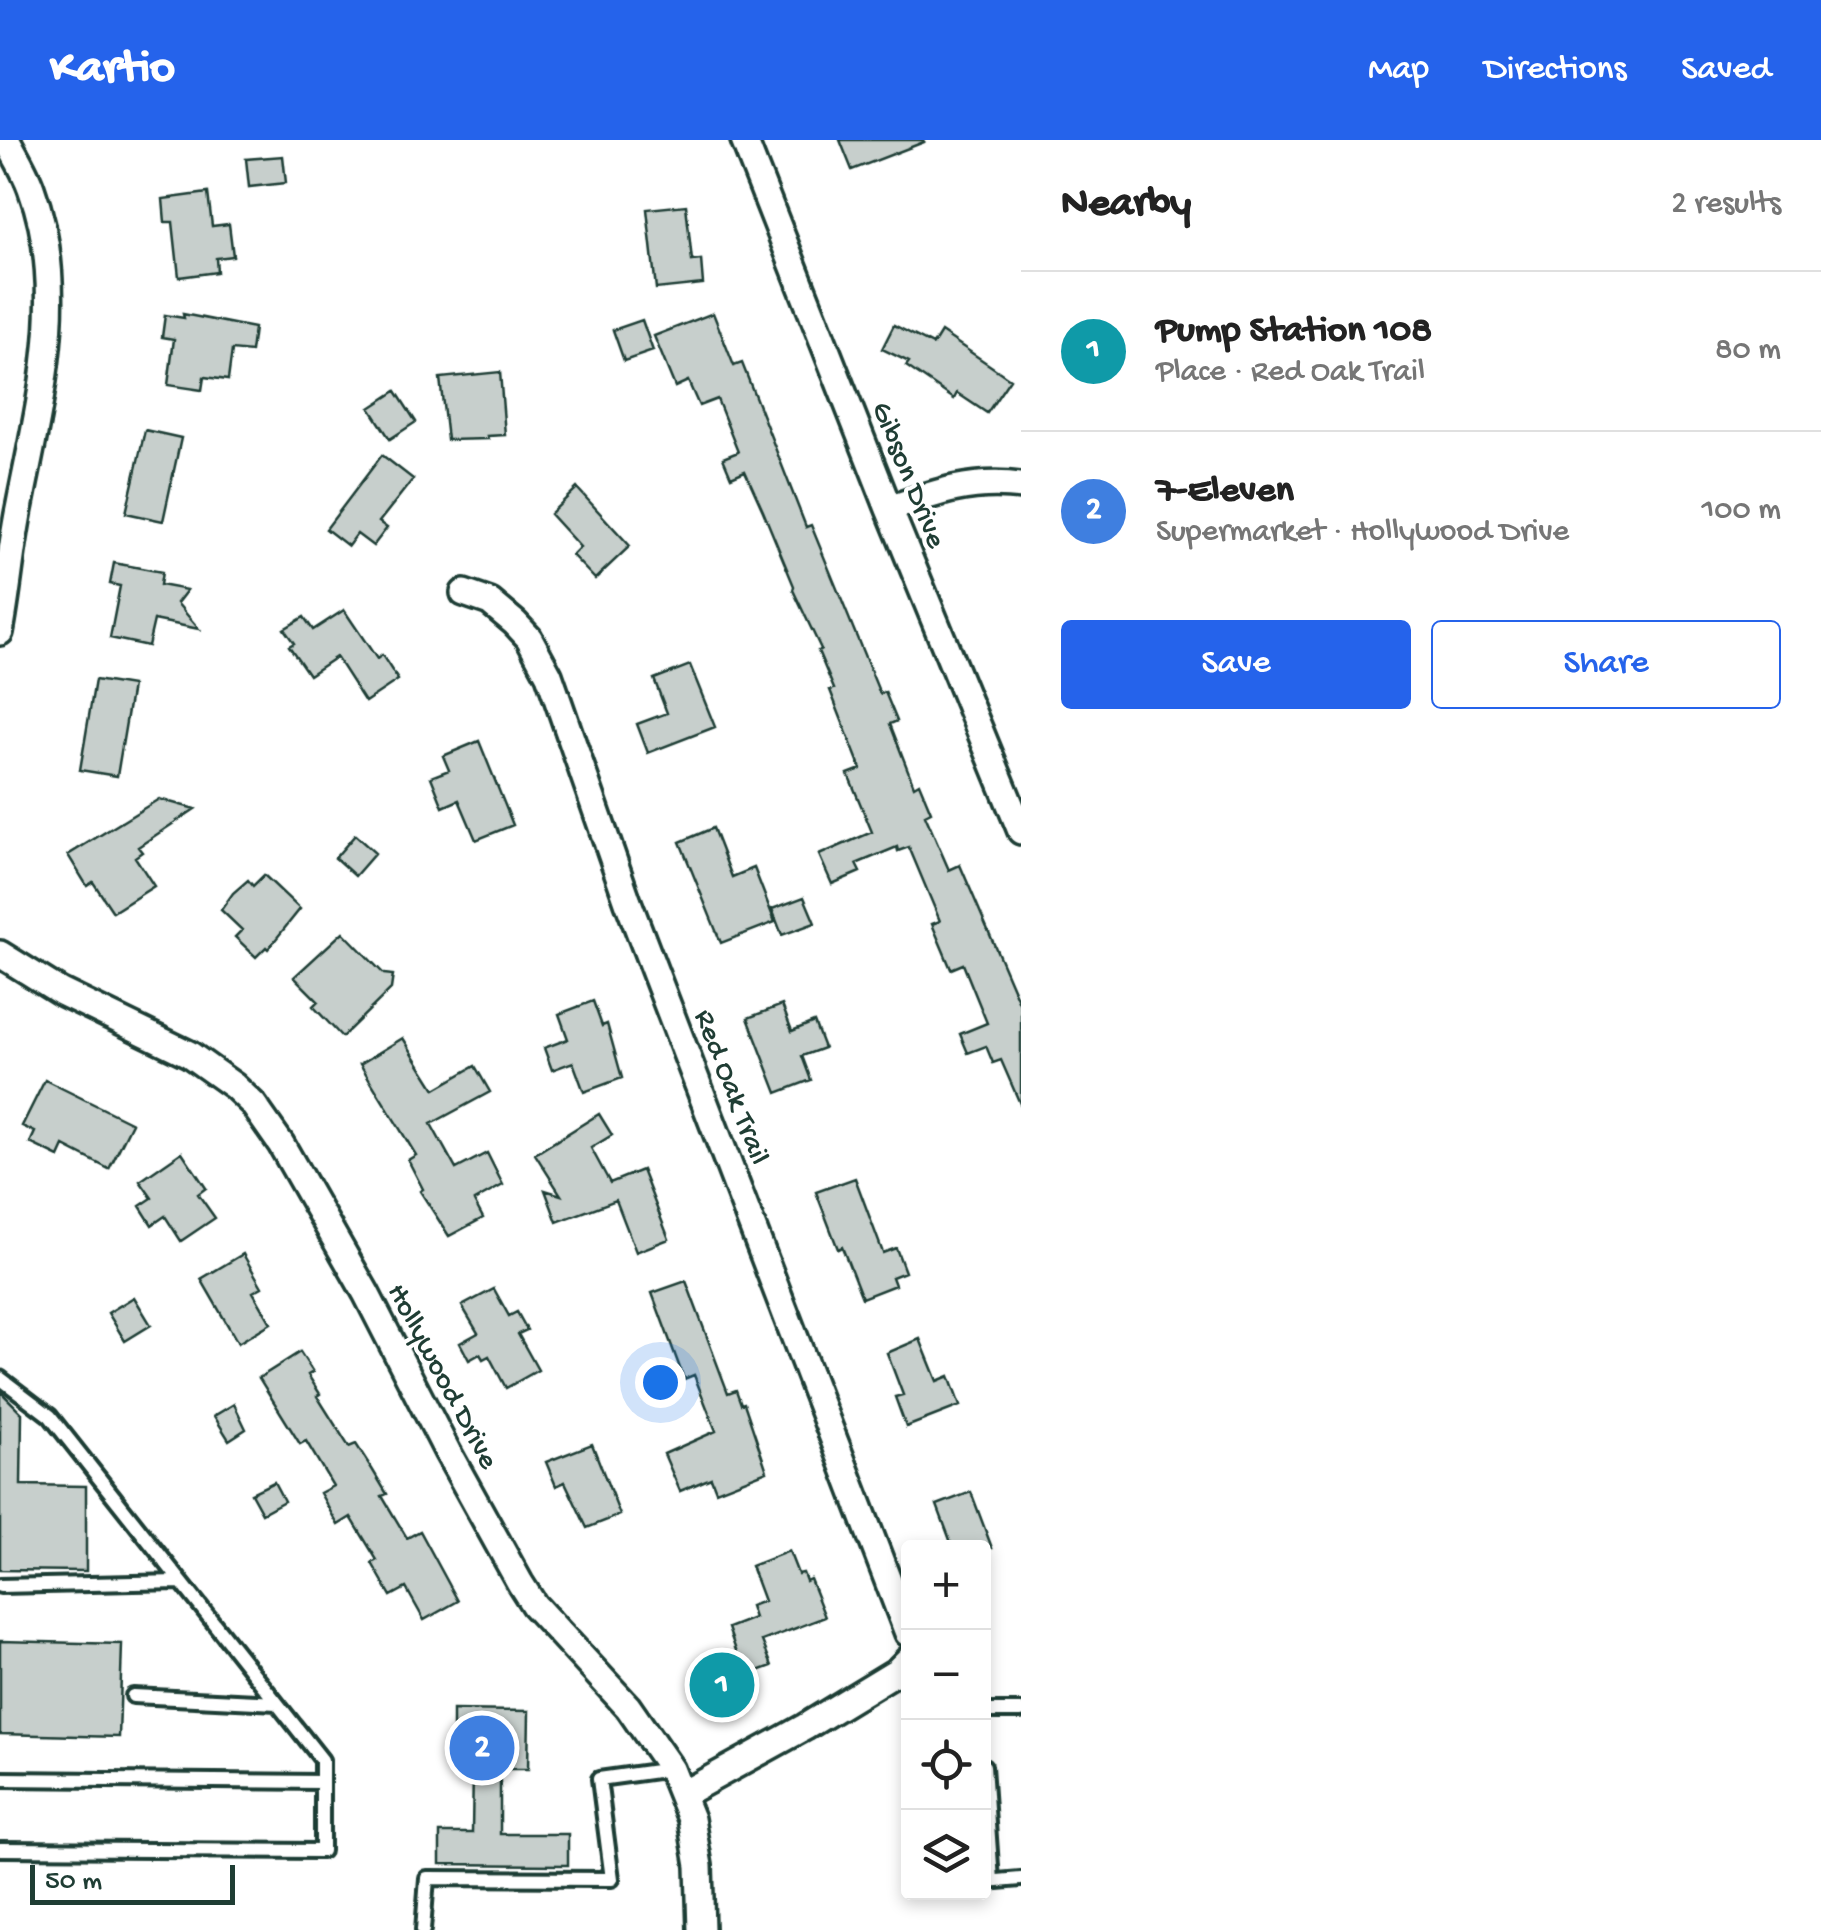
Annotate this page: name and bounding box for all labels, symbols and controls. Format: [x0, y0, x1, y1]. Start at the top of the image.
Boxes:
text: Kartio [50, 42, 175, 99]
text: Map [1368, 50, 1429, 91]
text: Directions [1484, 50, 1626, 91]
text: Saved [1681, 50, 1771, 91]
text: Nearby [1061, 181, 1191, 230]
text: 2 results [1671, 186, 1781, 224]
text: Pump Station 108 [1156, 310, 1432, 354]
text: 1 [1087, 332, 1100, 370]
text: 80 m [1715, 332, 1781, 370]
text: Place · Red Oak Trail [1156, 354, 1425, 392]
street label: Gibson Drive [862, 397, 952, 554]
text: 7-Eleven [1156, 470, 1294, 514]
text: 2 [1086, 492, 1101, 530]
text: 100 m [1701, 492, 1781, 530]
text: Supermarket · Hollywood Drive [1156, 514, 1569, 552]
button: Save [1061, 620, 1411, 709]
button: Share [1431, 620, 1781, 709]
street label: Red Oak Trail [684, 1005, 775, 1170]
street label: Hollywood Drive [377, 1278, 505, 1476]
your location [635, 1357, 686, 1408]
map controls [901, 1540, 991, 1900]
button: + [901, 1540, 991, 1630]
button: − [901, 1630, 991, 1720]
pin: 1 [690, 1648, 754, 1722]
pin: 2 [450, 1710, 514, 1786]
button: locate [901, 1720, 991, 1810]
button: layers [901, 1810, 991, 1900]
scale bar [30, 1860, 235, 1904]
text: 50 m [45, 1866, 102, 1899]

